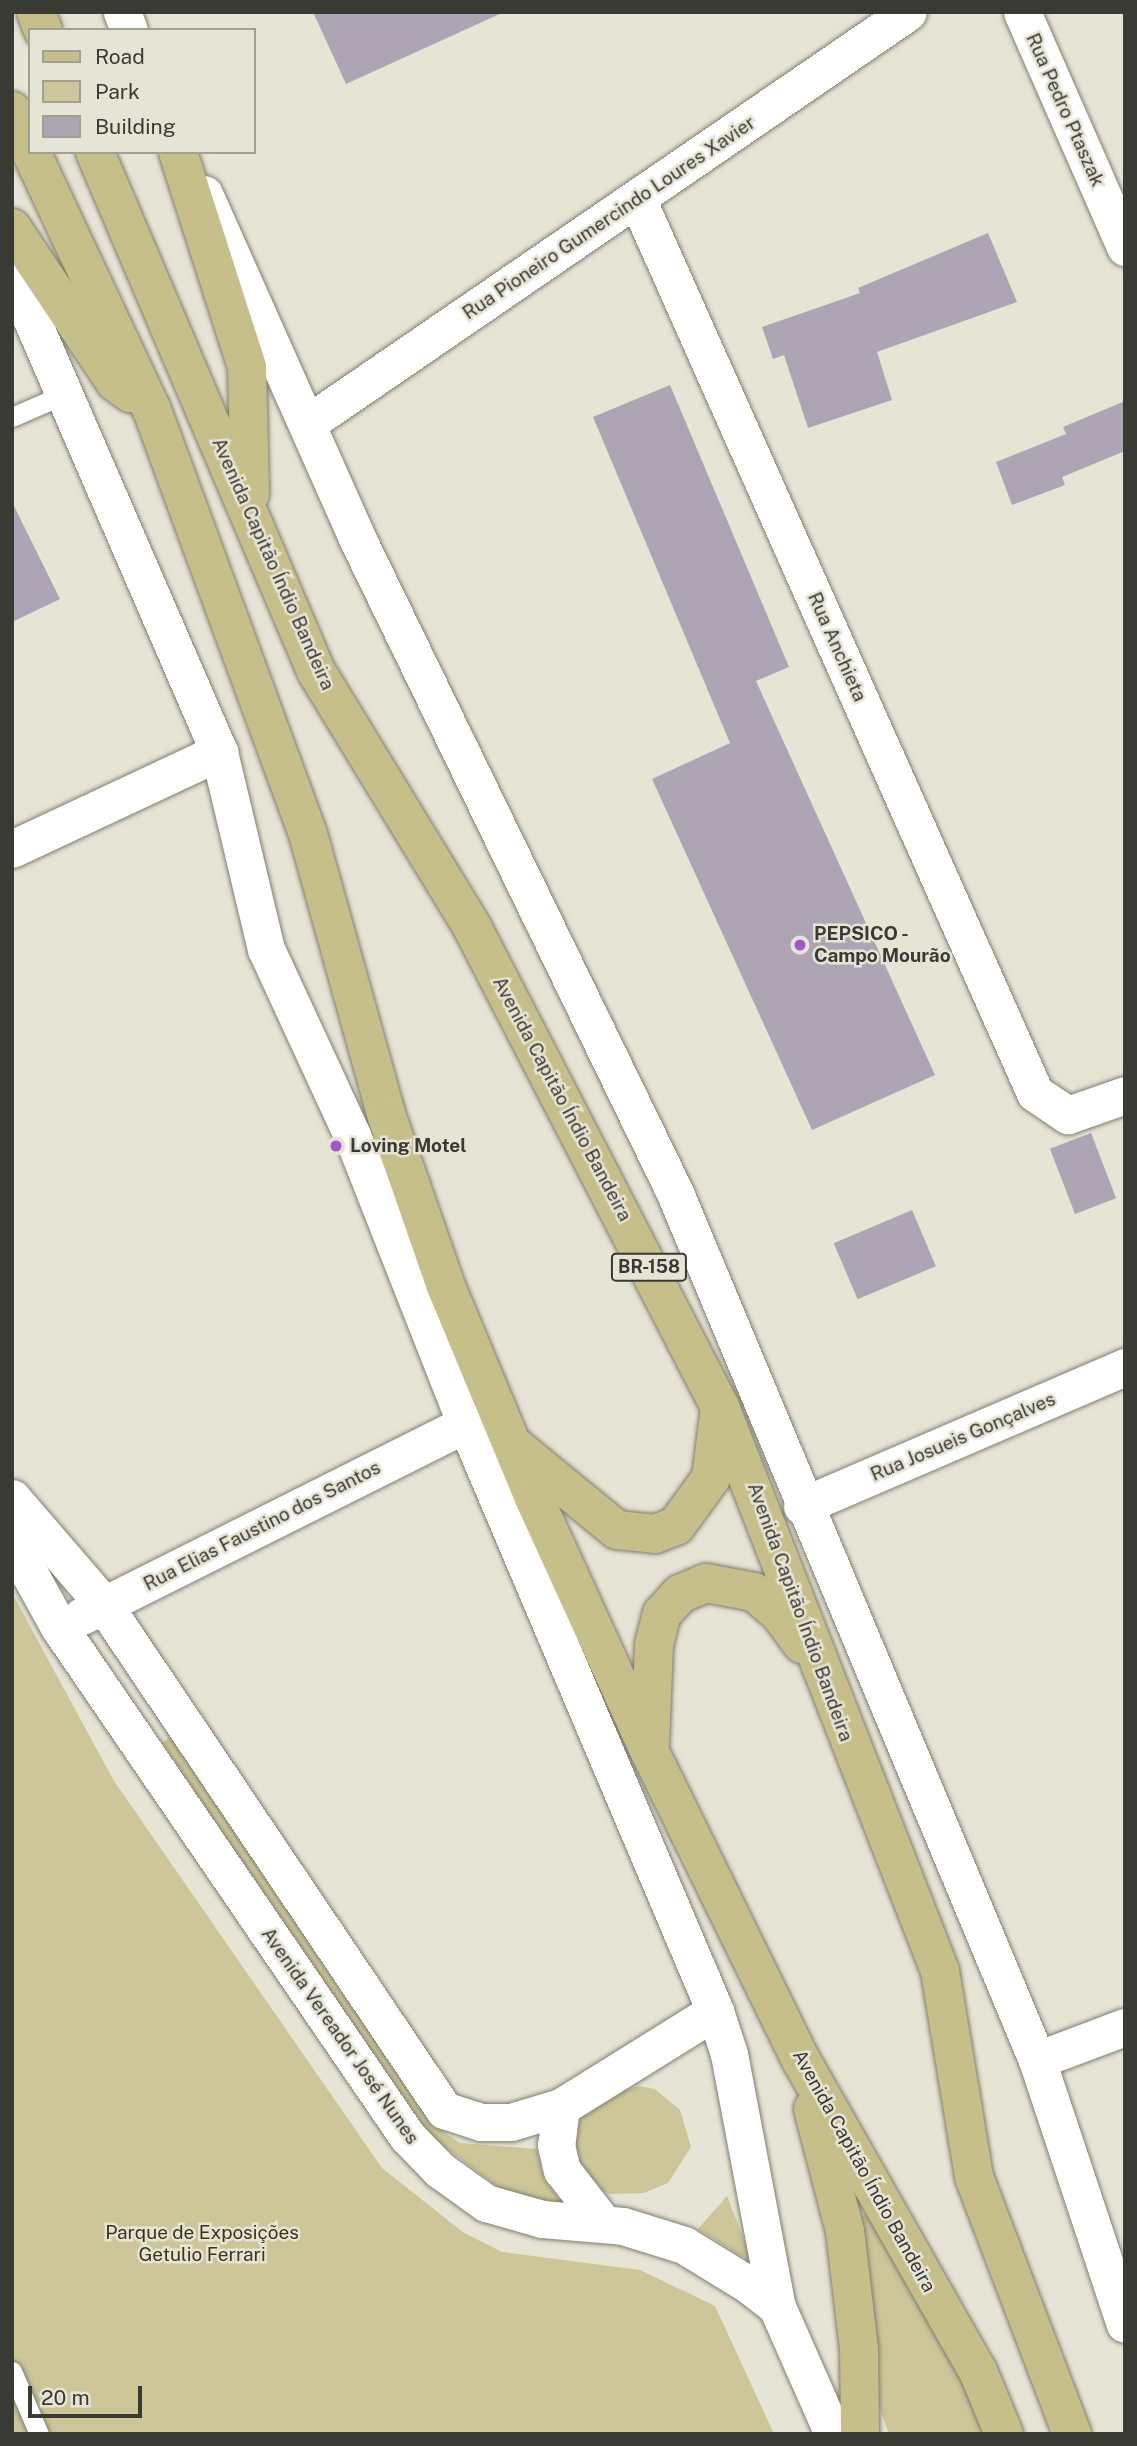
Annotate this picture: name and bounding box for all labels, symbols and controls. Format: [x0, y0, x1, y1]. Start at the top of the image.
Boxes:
legend [28, 28, 256, 154]
street label: Rua Pedro Ptaszak [1021, 30, 1109, 190]
text: Road [95, 44, 145, 69]
text: Park [95, 79, 140, 104]
street label: Rua Pioneiro Gumercindo Loures Xavier [458, 111, 760, 325]
text: Building [95, 114, 176, 139]
street label: Avenida Capitão Índio Bandeira [207, 434, 339, 694]
street label: Rua Anchieta [803, 589, 871, 705]
place label: PEPSICO - Campo Mourão [814, 923, 951, 967]
marker: PEPSICO - Campo Mourão [792, 937, 808, 953]
street label: Avenida Capitão Índio Bandeira [488, 973, 636, 1225]
place label: Loving Motel [350, 1135, 467, 1157]
marker: Loving Motel [328, 1138, 344, 1154]
road number: BR-158 [610, 1252, 688, 1282]
street label: Rua Josueis Gonçalves [867, 1388, 1059, 1486]
street label: Rua Elias Faustino dos Santos [139, 1456, 385, 1596]
street label: Avenida Capitão Índio Bandeira [742, 1479, 858, 1745]
street label: Avenida Vereador José Nunes [256, 1923, 424, 2149]
street label: Avenida Capitão Índio Bandeira [788, 2046, 940, 2296]
park label: Parque de Exposições Getulio Ferrari [105, 2222, 299, 2266]
scale bar [32, 2372, 145, 2416]
text: 20 m [41, 2385, 90, 2410]

